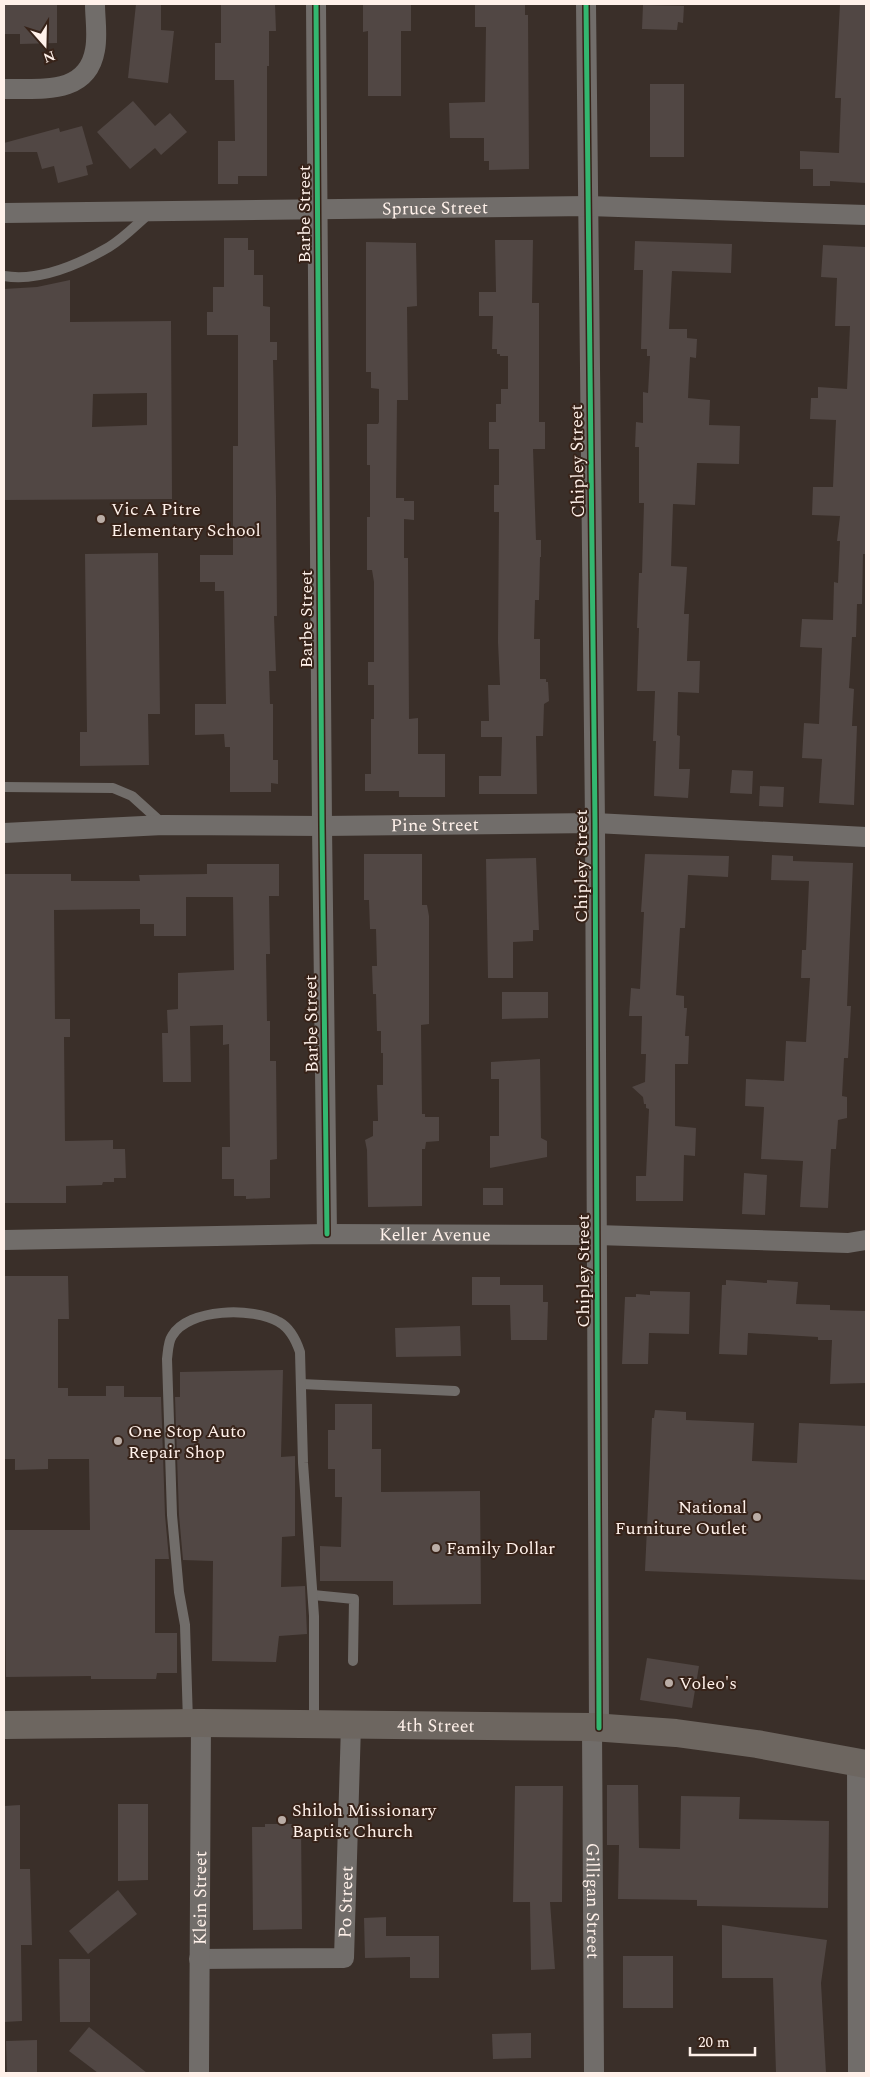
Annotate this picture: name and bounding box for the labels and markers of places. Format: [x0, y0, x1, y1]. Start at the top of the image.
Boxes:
place label: Vic A Pitre Elementary School [111, 496, 261, 544]
marker: Vic A Pitre Elementary School [95, 513, 107, 525]
place label: One Stop Auto Repair Shop [128, 1418, 246, 1466]
marker: One Stop Auto Repair Shop [112, 1435, 124, 1447]
place label: National Furniture Outlet [615, 1494, 747, 1542]
marker: National Furniture Outlet [751, 1511, 763, 1523]
place label: Family Dollar [446, 1535, 555, 1562]
marker: Family Dollar [430, 1542, 442, 1554]
place label: Voleo's [679, 1670, 737, 1697]
marker: Voleo's [663, 1677, 675, 1689]
place label: Shiloh Missionary Baptist Church [292, 1797, 438, 1845]
marker: Shiloh Missionary Baptist Church [276, 1814, 288, 1826]

